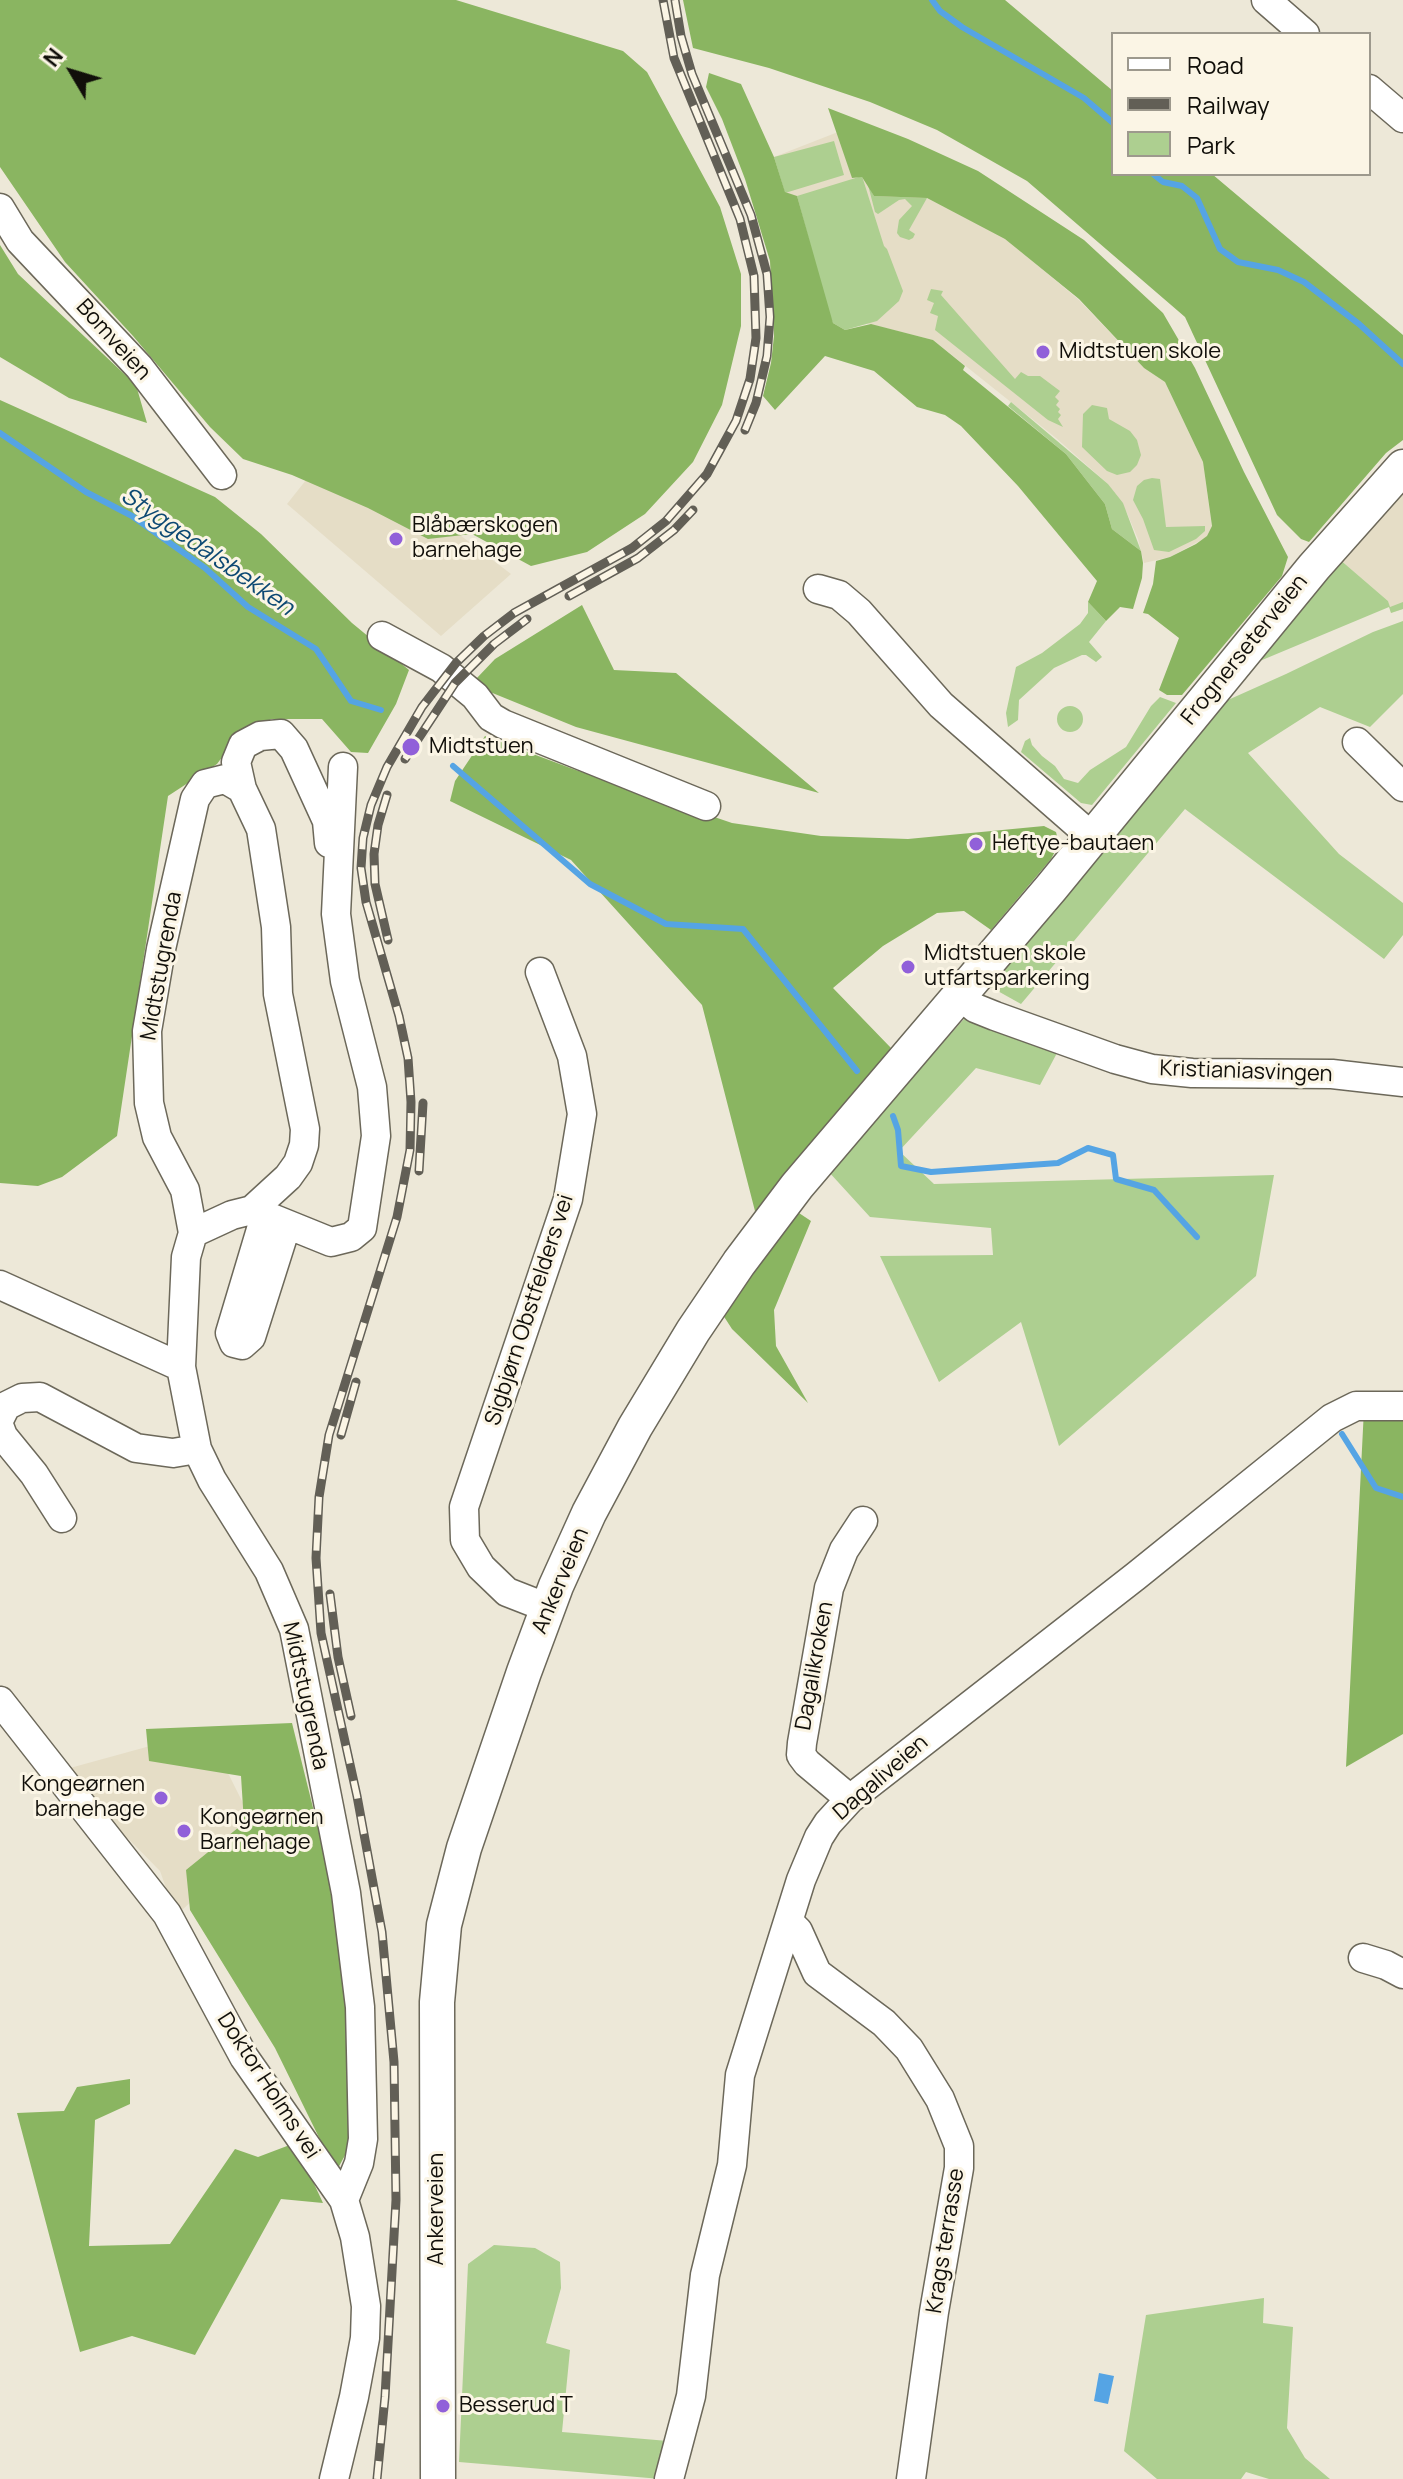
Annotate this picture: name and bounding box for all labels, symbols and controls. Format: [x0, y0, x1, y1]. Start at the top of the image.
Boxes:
north arrow [32, 32, 112, 112]
legend [1111, 32, 1371, 176]
text: N [36, 42, 70, 73]
text: Road [1187, 48, 1244, 81]
text: Railway [1187, 88, 1270, 121]
text: Park [1187, 128, 1235, 161]
street label: Bomveien [70, 294, 156, 386]
place label: Midtstuen skole [1059, 339, 1221, 365]
marker: Midtstuen skole [1034, 343, 1052, 361]
water label: Styggedalsbekken [115, 482, 299, 622]
place label: Blåbærskogen barnehage [412, 513, 558, 564]
marker: Blåbærskogen barnehage [387, 530, 405, 548]
street label: Frognerseterveien [1176, 569, 1314, 731]
place label: Midtstuen [429, 734, 533, 760]
marker: Midtstuen [400, 736, 422, 758]
place label: Heftye-bautaen [992, 831, 1154, 857]
marker: Heftye-bautaen [967, 835, 985, 853]
street label: Midtstugrenda [136, 890, 188, 1042]
place label: Midtstuen skole utfartsparkering [924, 941, 1090, 992]
marker: Midtstuen skole utfartsparkering [899, 958, 917, 976]
street label: Kristianiasvingen [1159, 1056, 1333, 1088]
street label: Sigbjørn Obstfelders vei [480, 1191, 580, 1429]
street label: Ankerveien [527, 1524, 595, 1638]
street label: Dagalikroken [791, 1599, 839, 1733]
street label: Midtstugrenda [276, 1620, 334, 1772]
street label: Dagaliveien [828, 1730, 934, 1826]
place label: Kongeørnen barnehage [21, 1772, 145, 1824]
marker: Kongeørnen barnehage [152, 1789, 170, 1807]
place label: Kongeørnen Barnehage [200, 1805, 324, 1856]
marker: Kongeørnen Barnehage [175, 1822, 193, 1840]
street label: Doktor Holms vei [211, 2008, 325, 2164]
street label: Ankerveien [424, 2153, 450, 2265]
street label: Krags terrasse [921, 2167, 971, 2315]
place label: Besserud T [459, 2393, 573, 2419]
marker: Besserud T [434, 2397, 452, 2415]

